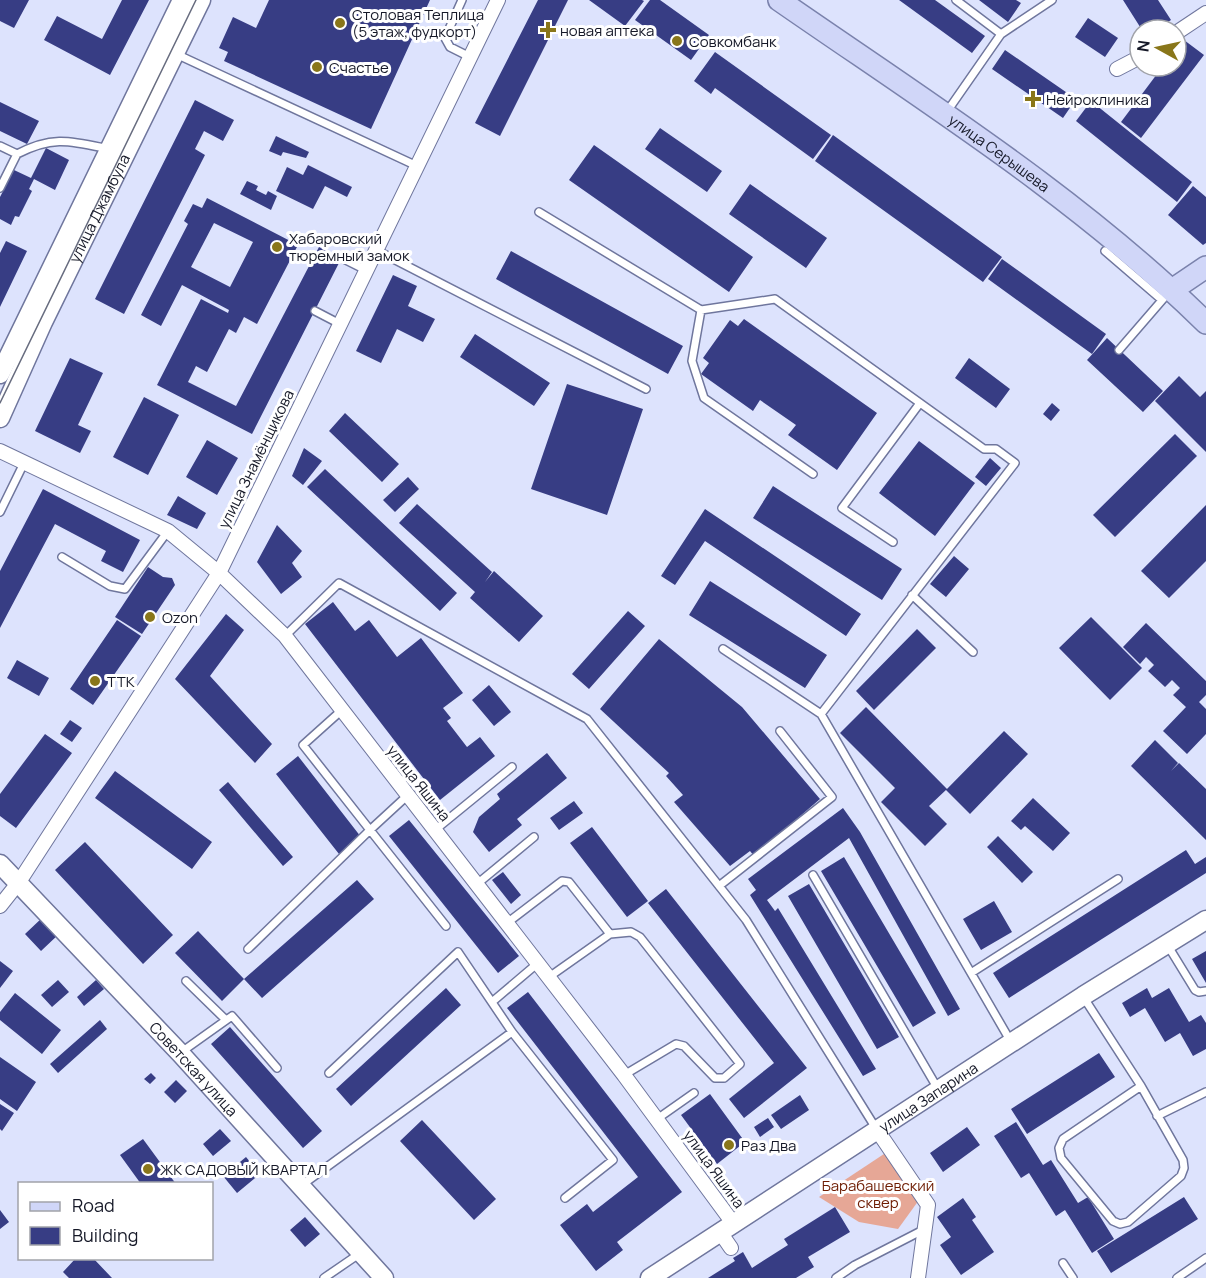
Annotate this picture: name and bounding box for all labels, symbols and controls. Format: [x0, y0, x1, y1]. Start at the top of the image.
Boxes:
place label: Столовая Теплица (5 этаж, фудкорт) [352, 4, 484, 42]
marker: Столовая Теплица (5 этаж, фудкорт) [333, 16, 347, 30]
north arrow [1128, 18, 1188, 78]
place label: новая аптека [560, 20, 654, 41]
marker: новая аптека [541, 23, 555, 37]
place label: Совкомбанк [689, 31, 777, 52]
marker: Совкомбанк [670, 34, 684, 48]
text: N [1131, 39, 1155, 53]
place label: Счастье [329, 57, 389, 78]
marker: Счастье [310, 60, 324, 74]
place label: Нейроклиника [1046, 89, 1149, 110]
marker: Нейроклиника [1024, 90, 1042, 108]
street label: улица Серышева [944, 109, 1054, 197]
street label: улица Джамбула [63, 150, 134, 266]
place label: Хабаровский тюремный замок [289, 228, 410, 266]
marker: Хабаровский тюремный замок [270, 240, 284, 254]
street label: улица Знамёнщикова [213, 386, 299, 532]
place label: Ozon [162, 607, 198, 628]
marker: Ozon [143, 610, 157, 624]
place label: ТТК [107, 671, 135, 692]
marker: ТТК [88, 674, 102, 688]
street label: улица Яшина [382, 740, 456, 826]
street label: Советская улица [145, 1017, 243, 1121]
street label: улица Запарина [875, 1057, 982, 1137]
street label: улица Яшина [678, 1126, 750, 1212]
place label: Раз Два [741, 1135, 796, 1156]
marker: Раз Два [722, 1138, 736, 1152]
place label: ЖК САДОВЫЙ КВАРТАЛ [160, 1159, 328, 1180]
marker: ЖК САДОВЫЙ КВАРТАЛ [141, 1162, 155, 1176]
park label: Барабашевский сквер [822, 1175, 934, 1213]
legend [18, 1182, 213, 1260]
text: Road [72, 1193, 115, 1217]
text: Building [72, 1223, 138, 1247]

